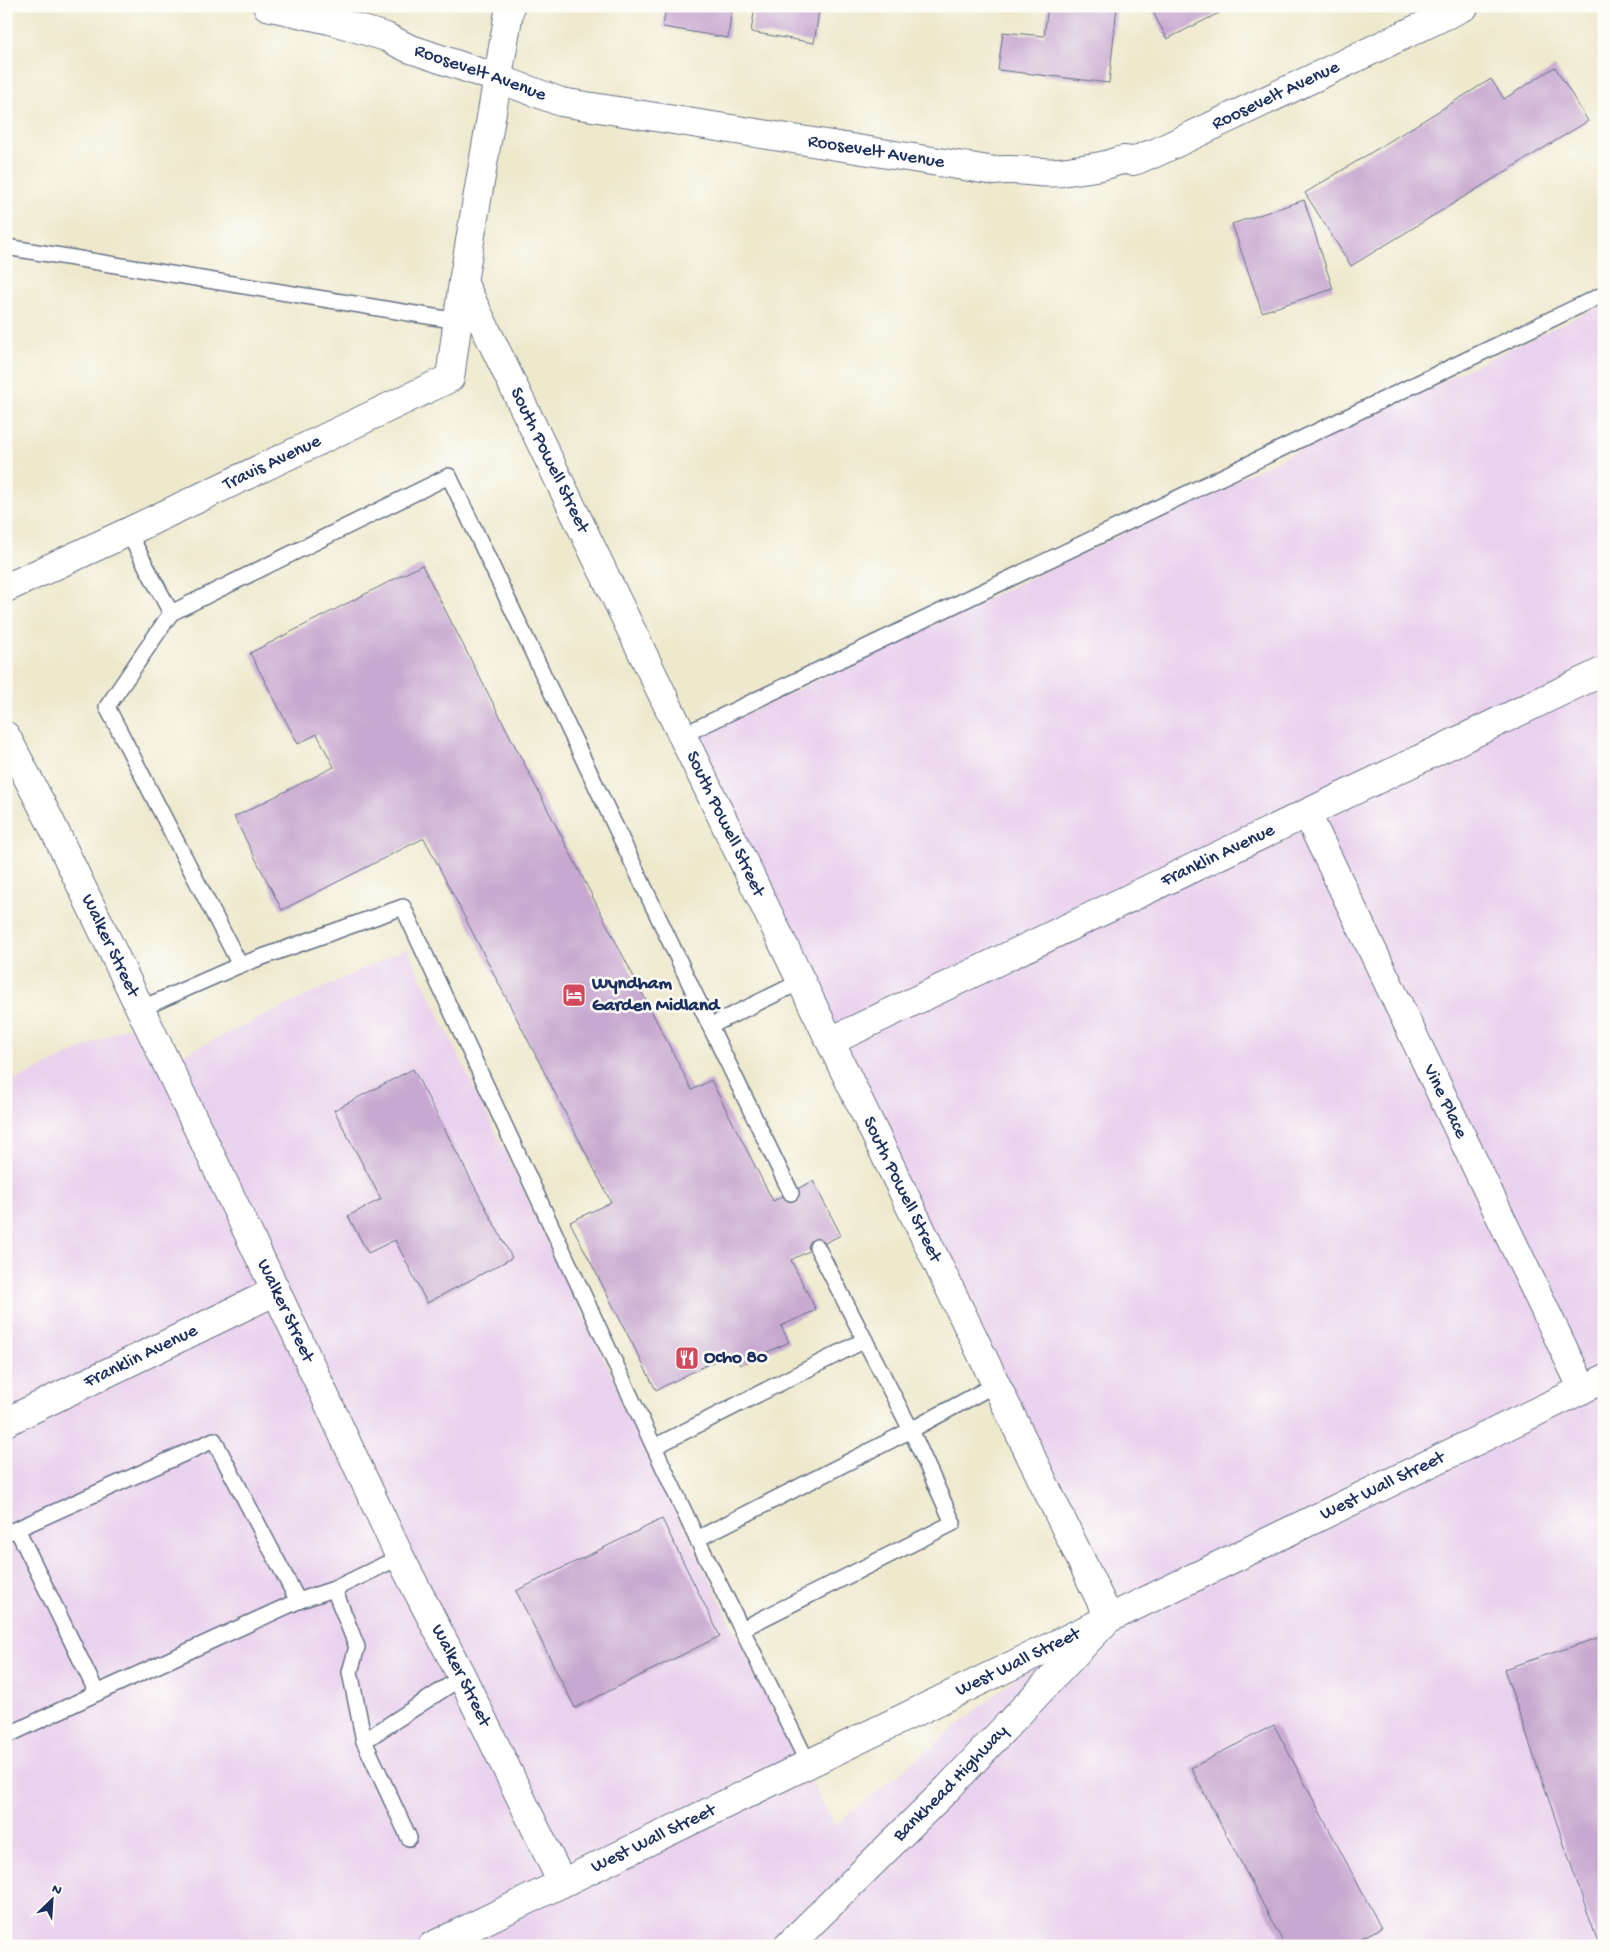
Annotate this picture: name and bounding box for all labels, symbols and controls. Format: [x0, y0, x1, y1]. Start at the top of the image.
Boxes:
street label: Roosevelt Avenue [411, 39, 549, 107]
street label: Roosevelt Avenue [1208, 56, 1343, 136]
street label: Roosevelt Avenue [806, 130, 946, 174]
street label: South Powell Street [504, 384, 595, 539]
street label: Travis Avenue [219, 430, 325, 497]
street label: South Powell Street [680, 748, 771, 902]
street label: Franklin Avenue [1156, 819, 1279, 893]
street label: Walker Street [75, 891, 145, 1003]
place label: Wyndham Garden Midland [591, 973, 721, 1018]
hotel icon: Wyndham Garden Midland [561, 982, 587, 1008]
street label: Vine Place [1417, 1060, 1473, 1143]
street label: South Powell Street [857, 1113, 948, 1268]
street label: Walker Street [251, 1256, 320, 1368]
street label: Franklin Avenue [79, 1319, 202, 1394]
restaurant icon: Ocho 80 [674, 1345, 700, 1371]
place label: Ocho 80 [704, 1347, 768, 1370]
street label: West Wall Street [1317, 1445, 1451, 1526]
street label: Walker Street [425, 1621, 497, 1732]
street label: West Wall Street [952, 1622, 1086, 1702]
street label: Bankhead Highway [888, 1720, 1014, 1848]
street label: West Wall Street [587, 1798, 721, 1879]
north arrow [28, 1874, 78, 1924]
text: N [49, 1881, 64, 1900]

